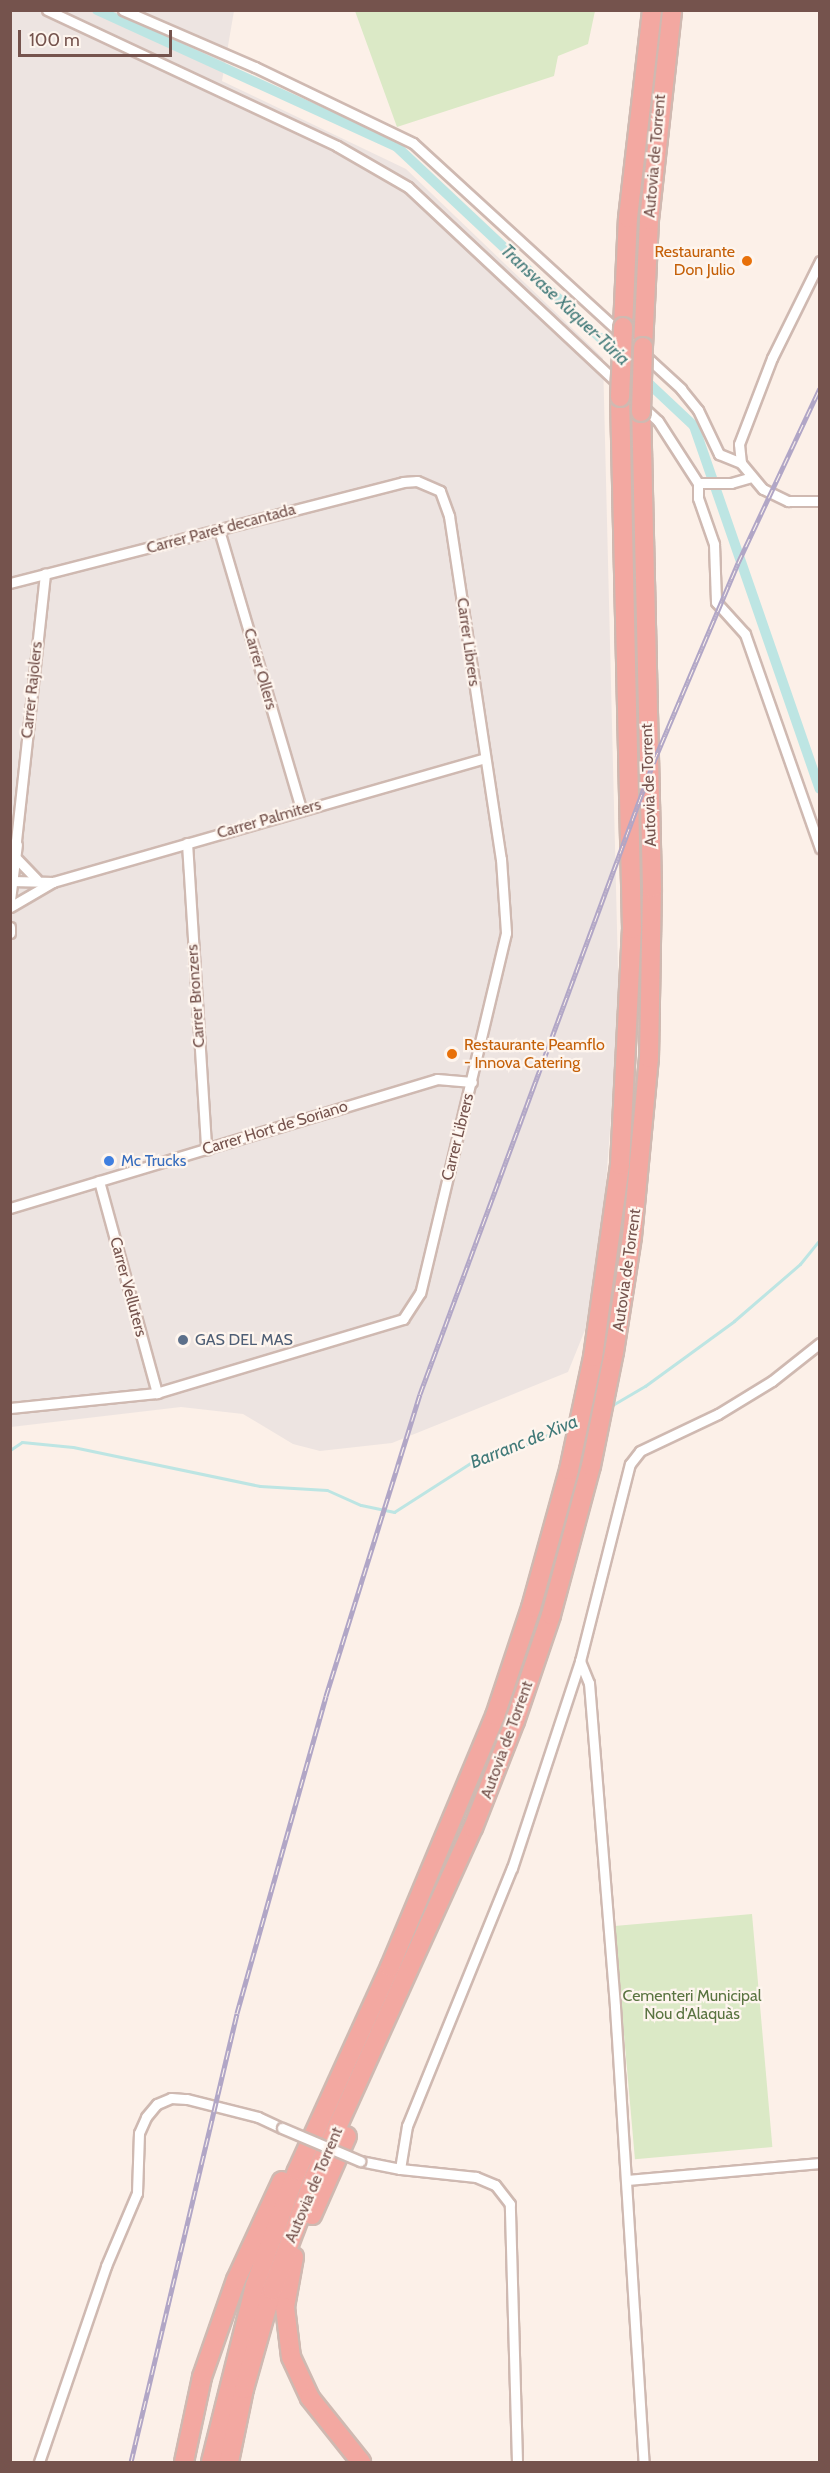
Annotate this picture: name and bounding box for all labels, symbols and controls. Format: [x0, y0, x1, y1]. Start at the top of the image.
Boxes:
scale bar [21, 18, 176, 56]
text: 100 m [29, 29, 80, 51]
street label: Autovia de Torrent [640, 94, 670, 218]
water label: Transvase Xùquer-Tùria [496, 240, 634, 370]
place label: Restaurante Don Julio [654, 242, 735, 280]
marker: Restaurante Don Julio [740, 254, 754, 268]
street label: Carrer Paret decantada [144, 500, 298, 558]
street label: Carrer Librers [452, 596, 484, 688]
street label: Carrer Ollers [239, 626, 281, 712]
street label: Carrer Rajolers [17, 641, 47, 739]
street label: Autovia de Torrent [637, 723, 661, 847]
street label: Carrer Palmiters [215, 795, 323, 843]
street label: Carrer Bronzers [183, 944, 209, 1048]
place label: Restaurante Peamflo - Innova Catering [464, 1035, 605, 1073]
marker: Restaurante Peamflo - Innova Catering [445, 1047, 459, 1061]
street label: Carrer Librers [438, 1091, 478, 1183]
street label: Carrer Hort de Soriano [200, 1097, 350, 1159]
place label: Mc Trucks [121, 1151, 186, 1171]
marker: Mc Trucks [102, 1154, 116, 1168]
street label: Autovia de Torrent [609, 1207, 645, 1333]
street label: Carrer Velluters [105, 1235, 151, 1339]
place label: GAS DEL MAS [195, 1330, 293, 1350]
marker: GAS DEL MAS [176, 1333, 190, 1347]
water label: Barranc de Xiva [467, 1411, 581, 1473]
street label: Autovia de Torrent [477, 1679, 537, 1801]
park label: Cementeri Municipal Nou d'Alaquàs [623, 1986, 761, 2024]
street label: Autovia de Torrent [281, 2124, 347, 2246]

